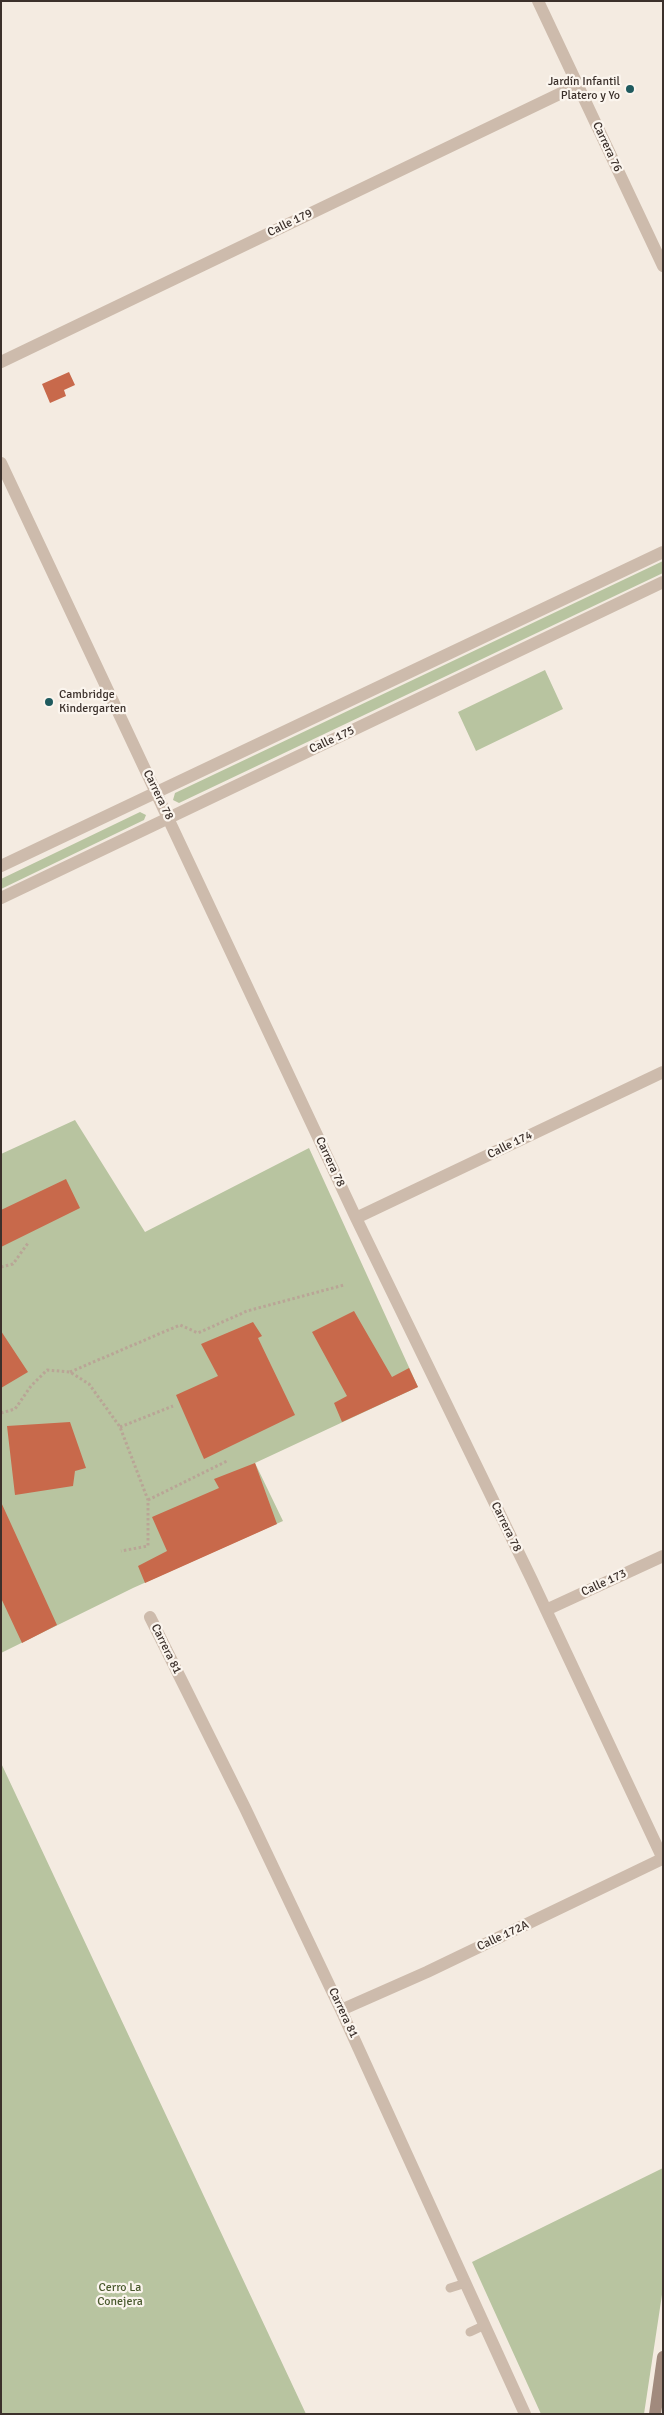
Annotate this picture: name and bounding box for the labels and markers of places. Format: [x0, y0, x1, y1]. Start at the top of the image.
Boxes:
place label: Jardín Infantil Platero y Yo [548, 75, 620, 103]
marker: Jardín Infantil Platero y Yo [624, 83, 636, 95]
place label: Cambridge Kindergarten [59, 688, 126, 716]
marker: Cambridge Kindergarten [43, 696, 55, 708]

